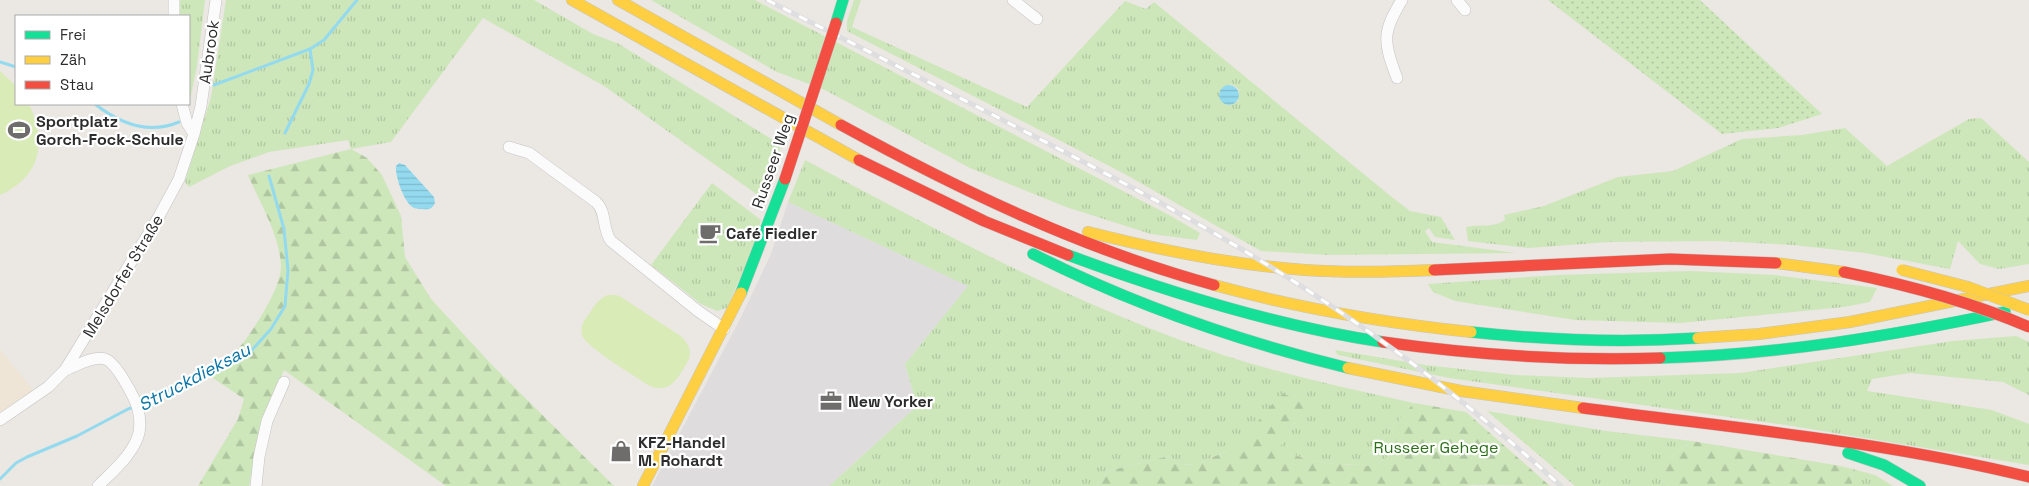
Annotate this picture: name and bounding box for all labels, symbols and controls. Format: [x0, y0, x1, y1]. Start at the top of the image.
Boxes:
legend [15, 15, 190, 105]
street label: Aubrook [194, 18, 224, 85]
text: Frei [60, 25, 86, 44]
text: Zäh [60, 50, 86, 69]
text: Stau [60, 75, 94, 94]
place label: Sportplatz Gorch-Fock-Schule [36, 111, 184, 150]
street label: Russeer Weg [747, 111, 799, 211]
sports icon: Sportplatz Gorch-Fock-Schule [6, 117, 32, 143]
street label: Melsdorfer Straße [78, 211, 168, 341]
cafe icon: Café Fiedler [697, 220, 723, 246]
place label: Café Fiedler [726, 223, 817, 244]
water label: Struckdieksau [134, 337, 255, 416]
office icon: New Yorker [818, 388, 844, 414]
place label: New Yorker [848, 391, 933, 412]
place label: KFZ-Handel M. Rohardt [638, 432, 725, 471]
park label: Russeer Gehege [1374, 437, 1498, 458]
shop icon: KFZ-Handel M. Rohardt [608, 438, 634, 464]

